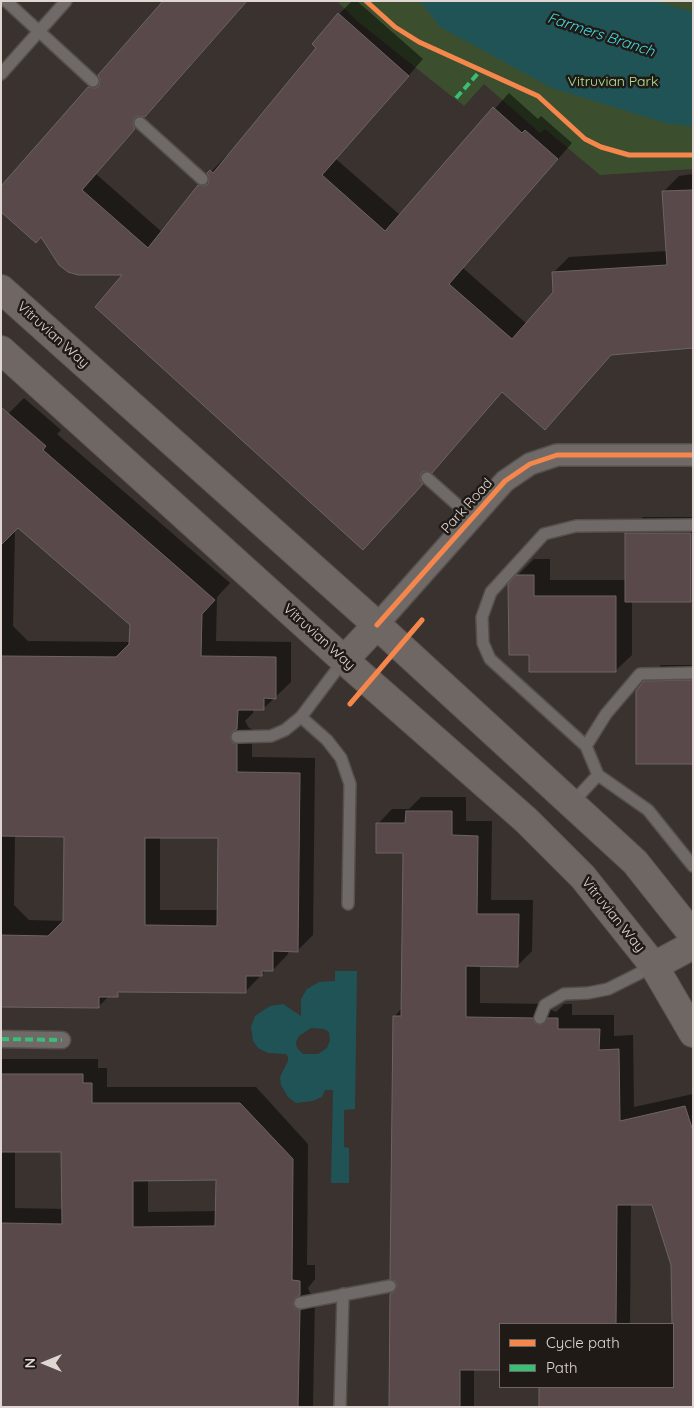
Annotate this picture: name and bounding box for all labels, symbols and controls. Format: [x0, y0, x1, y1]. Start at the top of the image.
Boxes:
water label: Farmers Branch [545, 9, 657, 61]
park label: Vitruvian Park [568, 74, 658, 90]
street label: Vitruvian Way [14, 298, 92, 372]
street label: Park Road [438, 475, 496, 537]
street label: Vitruvian Way [280, 600, 358, 674]
street label: Vitruvian Way [578, 874, 648, 956]
legend [499, 1323, 674, 1388]
text: Cycle path [546, 1333, 620, 1352]
north arrow [20, 1338, 70, 1388]
text: N [21, 1358, 39, 1368]
text: Path [546, 1358, 578, 1377]

